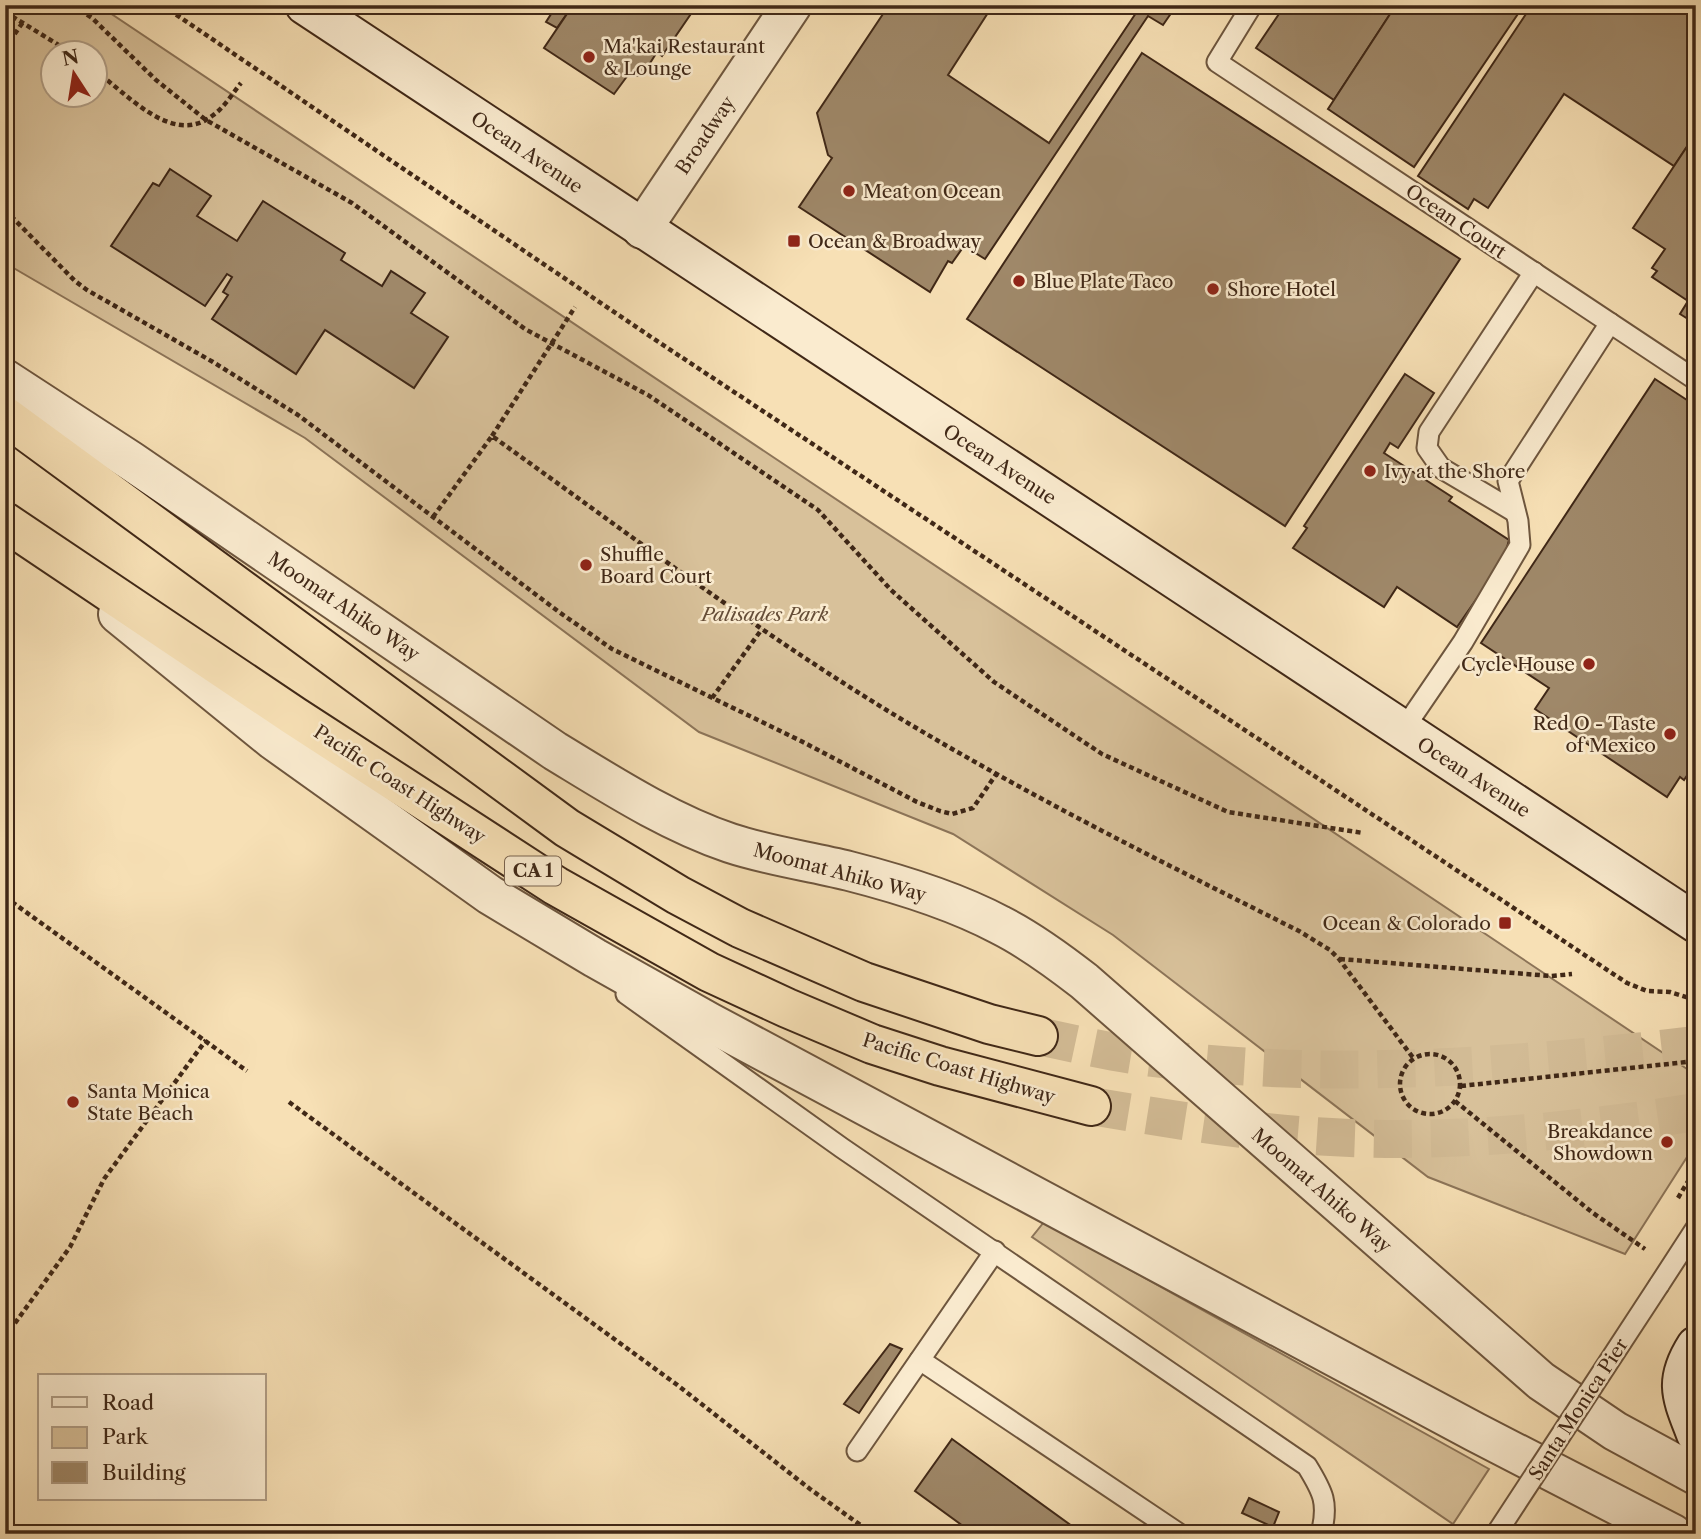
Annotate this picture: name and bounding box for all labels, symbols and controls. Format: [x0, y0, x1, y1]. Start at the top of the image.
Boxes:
place label: Ma'kai Restaurant & Lounge [603, 35, 765, 80]
north arrow [38, 38, 108, 108]
text: N [60, 45, 81, 71]
marker: Ma'kai Restaurant & Lounge [581, 49, 597, 65]
street label: Broadway [671, 91, 740, 179]
street label: Ocean Avenue [466, 106, 587, 198]
street label: Ocean Court [1401, 179, 1511, 264]
place label: Meat on Ocean [863, 180, 1001, 203]
marker: Meat on Ocean [841, 183, 857, 199]
place label: Ocean & Broadway [808, 230, 981, 253]
marker: Ocean & Broadway [786, 233, 802, 249]
place label: Blue Plate Taco [1033, 270, 1173, 293]
marker: Blue Plate Taco [1011, 273, 1027, 289]
place label: Shore Hotel [1227, 278, 1336, 301]
marker: Shore Hotel [1205, 281, 1221, 297]
street label: Ocean Avenue [939, 419, 1061, 510]
place label: Ivy at the Shore [1384, 460, 1525, 483]
marker: Ivy at the Shore [1362, 463, 1378, 479]
place label: Shuffle Board Court [600, 543, 712, 588]
street label: Moomat Ahiko Way [264, 547, 424, 666]
marker: Shuffle Board Court [578, 557, 594, 573]
park label: Palisades Park [700, 603, 829, 626]
place label: Cycle House [1461, 653, 1575, 676]
marker: Cycle House [1581, 656, 1597, 672]
place label: Red O - Taste of Mexico [1533, 712, 1656, 757]
street label: Pacific Coast Highway [310, 720, 490, 849]
marker: Red O - Taste of Mexico [1662, 726, 1678, 742]
street label: Ocean Avenue [1413, 732, 1535, 823]
street label: Moomat Ahiko Way [751, 838, 929, 907]
road number: CA 1 [505, 856, 561, 886]
place label: Ocean & Colorado [1322, 912, 1491, 935]
marker: Ocean & Colorado [1497, 915, 1513, 931]
street label: Pacific Coast Highway [860, 1028, 1058, 1109]
place label: Santa Monica State Beach [87, 1080, 210, 1125]
marker: Santa Monica State Beach [65, 1094, 81, 1110]
place label: Breakdance Showdown [1547, 1120, 1653, 1165]
street label: Moomat Ahiko Way [1247, 1123, 1397, 1258]
marker: Breakdance Showdown [1659, 1134, 1675, 1150]
street label: Santa Monica Pier [1524, 1334, 1633, 1485]
legend [38, 1374, 266, 1500]
text: Road [102, 1390, 154, 1415]
text: Park [102, 1424, 148, 1449]
text: Building [102, 1460, 187, 1485]

